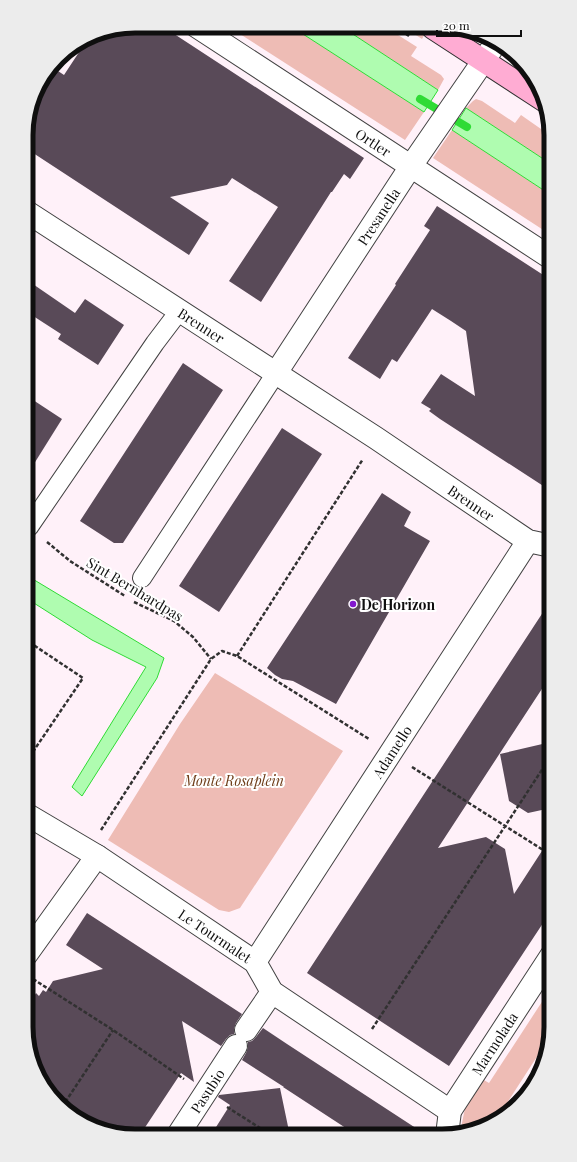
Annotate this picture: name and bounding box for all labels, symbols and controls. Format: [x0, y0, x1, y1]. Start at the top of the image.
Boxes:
scale bar [437, 12, 521, 38]
text: 20 m [443, 17, 470, 33]
street label: Ortler [352, 123, 396, 161]
street label: Presanella [352, 184, 404, 249]
street label: Brenner [175, 303, 229, 348]
street label: Brenner [445, 480, 499, 525]
street label: Sint Bernhardpas [83, 553, 187, 625]
place label: De Horizon [361, 595, 436, 614]
marker: De Horizon [348, 599, 358, 609]
street label: Adamello [367, 721, 416, 782]
park label: Monte Rosaplein [183, 771, 284, 790]
street label: Le Tourmalet [175, 904, 256, 967]
street label: Marmolada [467, 1008, 522, 1078]
street label: Pasubio [186, 1065, 228, 1116]

